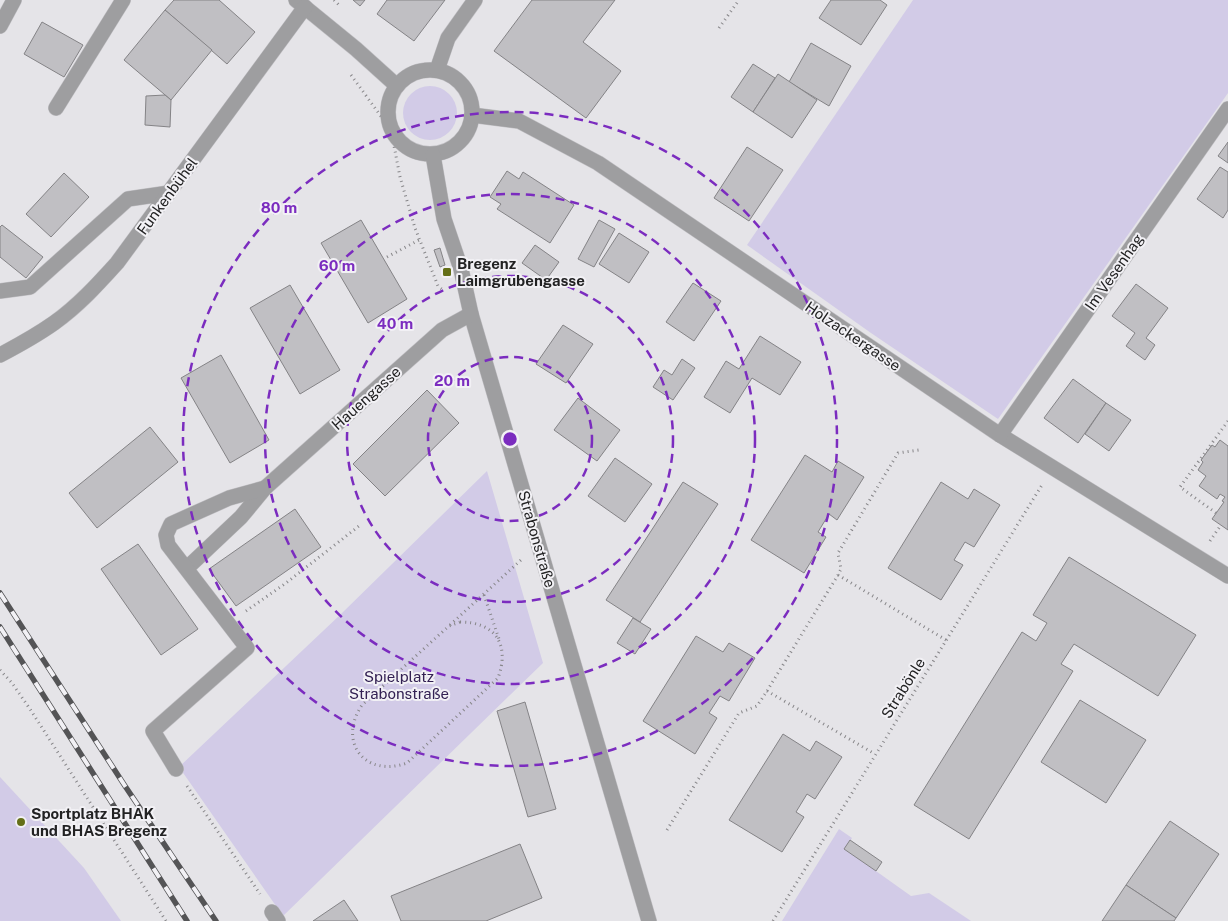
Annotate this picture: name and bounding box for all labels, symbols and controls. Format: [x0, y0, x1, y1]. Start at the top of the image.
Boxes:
street label: Funkenbühel [133, 154, 201, 238]
text: 80 m [261, 199, 297, 216]
street label: Im Vesenhag [1081, 231, 1147, 313]
place label: Bregenz Laimgrubengasse [457, 255, 585, 289]
text: 60 m [319, 257, 355, 274]
marker: Bregenz Laimgrubengasse [441, 266, 453, 278]
street label: Holzackergasse [802, 298, 904, 374]
text: 40 m [377, 315, 413, 332]
street label: Hauengasse [328, 363, 404, 433]
text: 20 m [434, 372, 470, 389]
centre of rings [501, 430, 519, 448]
street label: Strabonstraße [515, 489, 559, 589]
street label: Strabönle [878, 655, 928, 721]
park label: Spielplatz Strabonstraße [349, 668, 449, 702]
place label: Sportplatz BHAK und BHAS Bregenz [31, 805, 167, 839]
marker: Sportplatz BHAK und BHAS Bregenz [15, 816, 27, 828]

